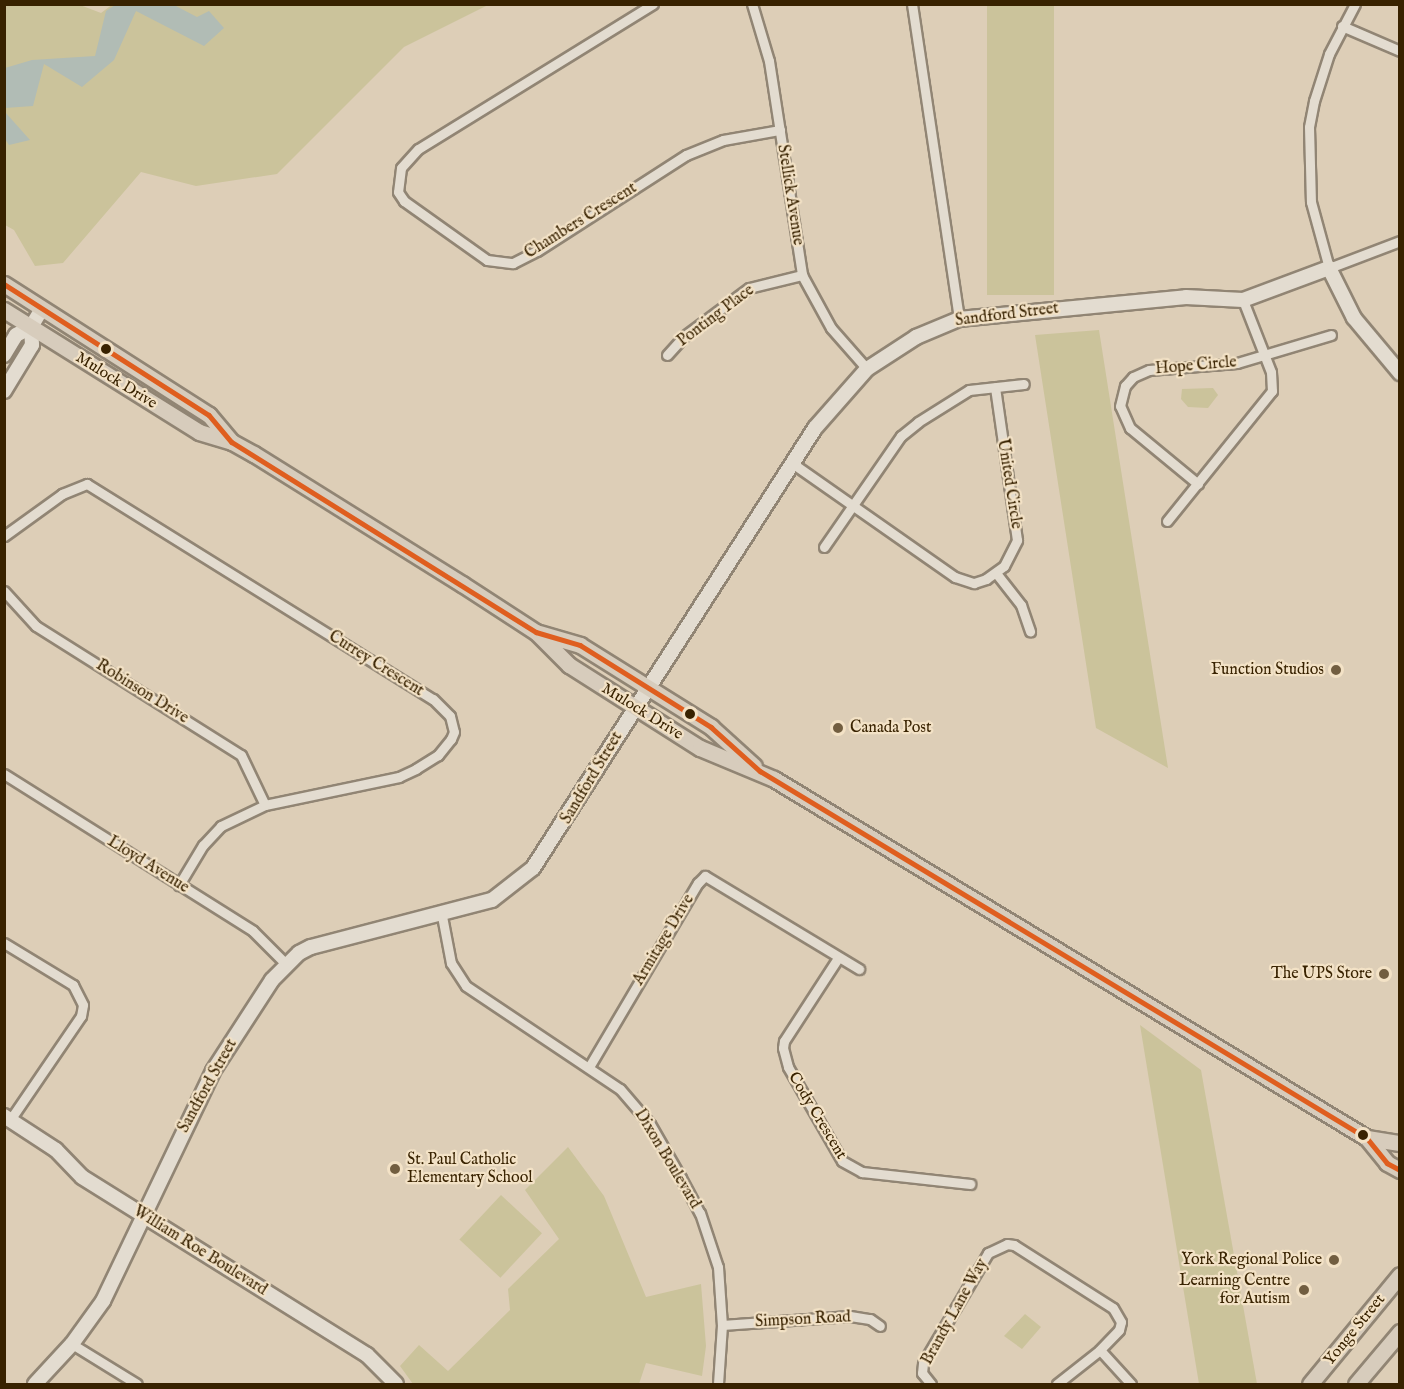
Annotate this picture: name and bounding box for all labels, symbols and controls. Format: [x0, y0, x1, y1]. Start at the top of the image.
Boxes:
street label: Stellick Avenue [773, 143, 807, 247]
street label: Chambers Crescent [521, 179, 641, 263]
street label: Ponting Place [674, 281, 758, 351]
street label: Sandford Street [954, 299, 1060, 331]
unlabelled marker [100, 343, 112, 355]
street label: Mulock Drive [72, 348, 160, 414]
street label: Hope Circle [1154, 353, 1238, 379]
street label: United Circle [992, 438, 1026, 530]
street label: Currey Crescent [325, 627, 427, 701]
street label: Robinson Drive [92, 656, 192, 728]
place label: Function Studios [1211, 660, 1324, 680]
marker: Function Studios [1329, 663, 1343, 677]
street label: Mulock Drive [598, 679, 686, 745]
unlabelled marker [684, 708, 696, 720]
place label: Canada Post [850, 718, 931, 738]
marker: Canada Post [831, 721, 845, 735]
street label: Sandford Street [557, 728, 627, 828]
street label: Lloyd Avenue [104, 832, 192, 898]
street label: Armitage Drive [629, 891, 699, 989]
place label: The UPS Store [1271, 964, 1372, 984]
marker: The UPS Store [1377, 967, 1391, 981]
street label: Sandford Street [174, 1036, 242, 1136]
street label: Cody Crescent [783, 1069, 851, 1163]
street label: Dixon Boulevard [630, 1106, 704, 1212]
unlabelled marker [1357, 1129, 1369, 1141]
place label: St. Paul Catholic Elementary School [407, 1150, 533, 1188]
marker: St. Paul Catholic Elementary School [388, 1162, 402, 1176]
street label: William Roe Boulevard [129, 1202, 271, 1300]
place label: York Regional Police [1181, 1250, 1322, 1270]
marker: York Regional Police [1327, 1253, 1341, 1267]
street label: Brandy Lane Way [918, 1256, 992, 1368]
place label: Learning Centre for Autism [1179, 1271, 1290, 1309]
marker: Learning Centre for Autism [1295, 1281, 1313, 1299]
street label: Yonge Street [1320, 1290, 1390, 1370]
street label: Simpson Road [755, 1308, 851, 1332]

